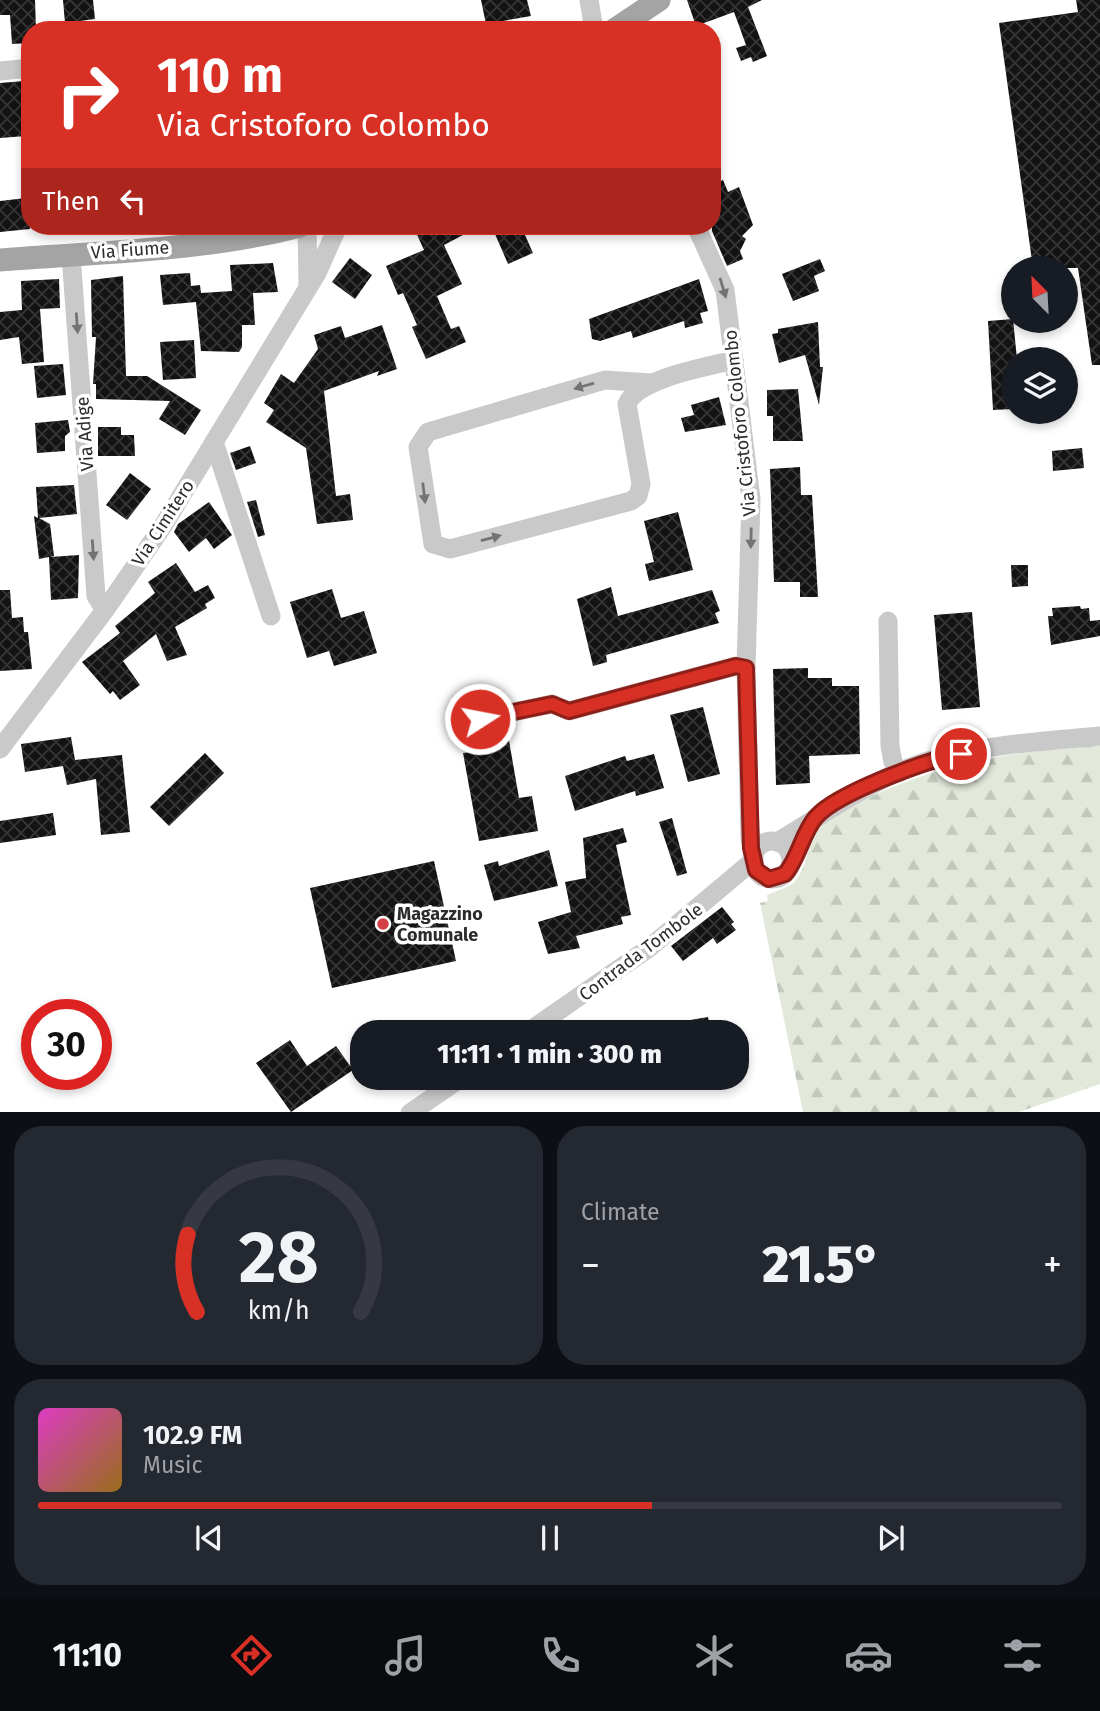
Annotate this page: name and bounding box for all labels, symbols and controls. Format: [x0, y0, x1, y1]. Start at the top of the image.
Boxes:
text: 110 m [157, 46, 283, 105]
icon: right [42, 49, 133, 140]
text: Via Cristoforo Colombo [157, 106, 490, 144]
icon: left [114, 182, 152, 220]
text: Then [42, 186, 100, 217]
street label: Via Fiume [90, 236, 170, 264]
north arrow [1001, 256, 1078, 332]
map controls [1001, 256, 1078, 424]
one-way arrow [718, 278, 728, 299]
one-way arrow [72, 312, 83, 334]
street label: Via Cristoforo Colombo [719, 329, 761, 517]
button: layers [1001, 347, 1078, 424]
one-way arrow [573, 381, 595, 392]
street label: Via Adige [71, 396, 99, 472]
street label: Via Cimitero [127, 476, 199, 570]
one-way arrow [419, 482, 430, 504]
one-way arrow [745, 527, 756, 549]
one-way arrow [481, 533, 502, 543]
one-way arrow [88, 539, 99, 561]
position arrow [443, 682, 517, 756]
pin [931, 724, 991, 784]
icon: arrive [942, 735, 980, 773]
street label: Contrada Tombole [575, 898, 707, 1006]
place label: Magazzino Comunale [397, 903, 483, 946]
marker: Magazzino Comunale [375, 916, 391, 932]
speed limit sign: 30 [21, 999, 112, 1090]
text: 11:11 · 1 min · 300 m [437, 1039, 662, 1070]
text: Climate [581, 1198, 660, 1226]
text: 28 [239, 1214, 318, 1301]
text: 21.5° [762, 1233, 881, 1296]
text: − [581, 1242, 600, 1288]
text: + [1043, 1242, 1062, 1288]
text: km/h [248, 1295, 309, 1325]
text: 102.9 FM [143, 1420, 242, 1451]
text: Music [143, 1451, 203, 1479]
icon: previous [190, 1519, 228, 1557]
icon: pause [531, 1519, 569, 1557]
icon: next [872, 1519, 910, 1557]
icon: directions [227, 1631, 276, 1680]
icon: music [381, 1631, 430, 1680]
icon: phone [536, 1631, 585, 1680]
icon: climate [690, 1631, 739, 1680]
icon: car [844, 1631, 893, 1680]
icon: filters [998, 1631, 1047, 1680]
text: 11:10 [53, 1636, 122, 1674]

